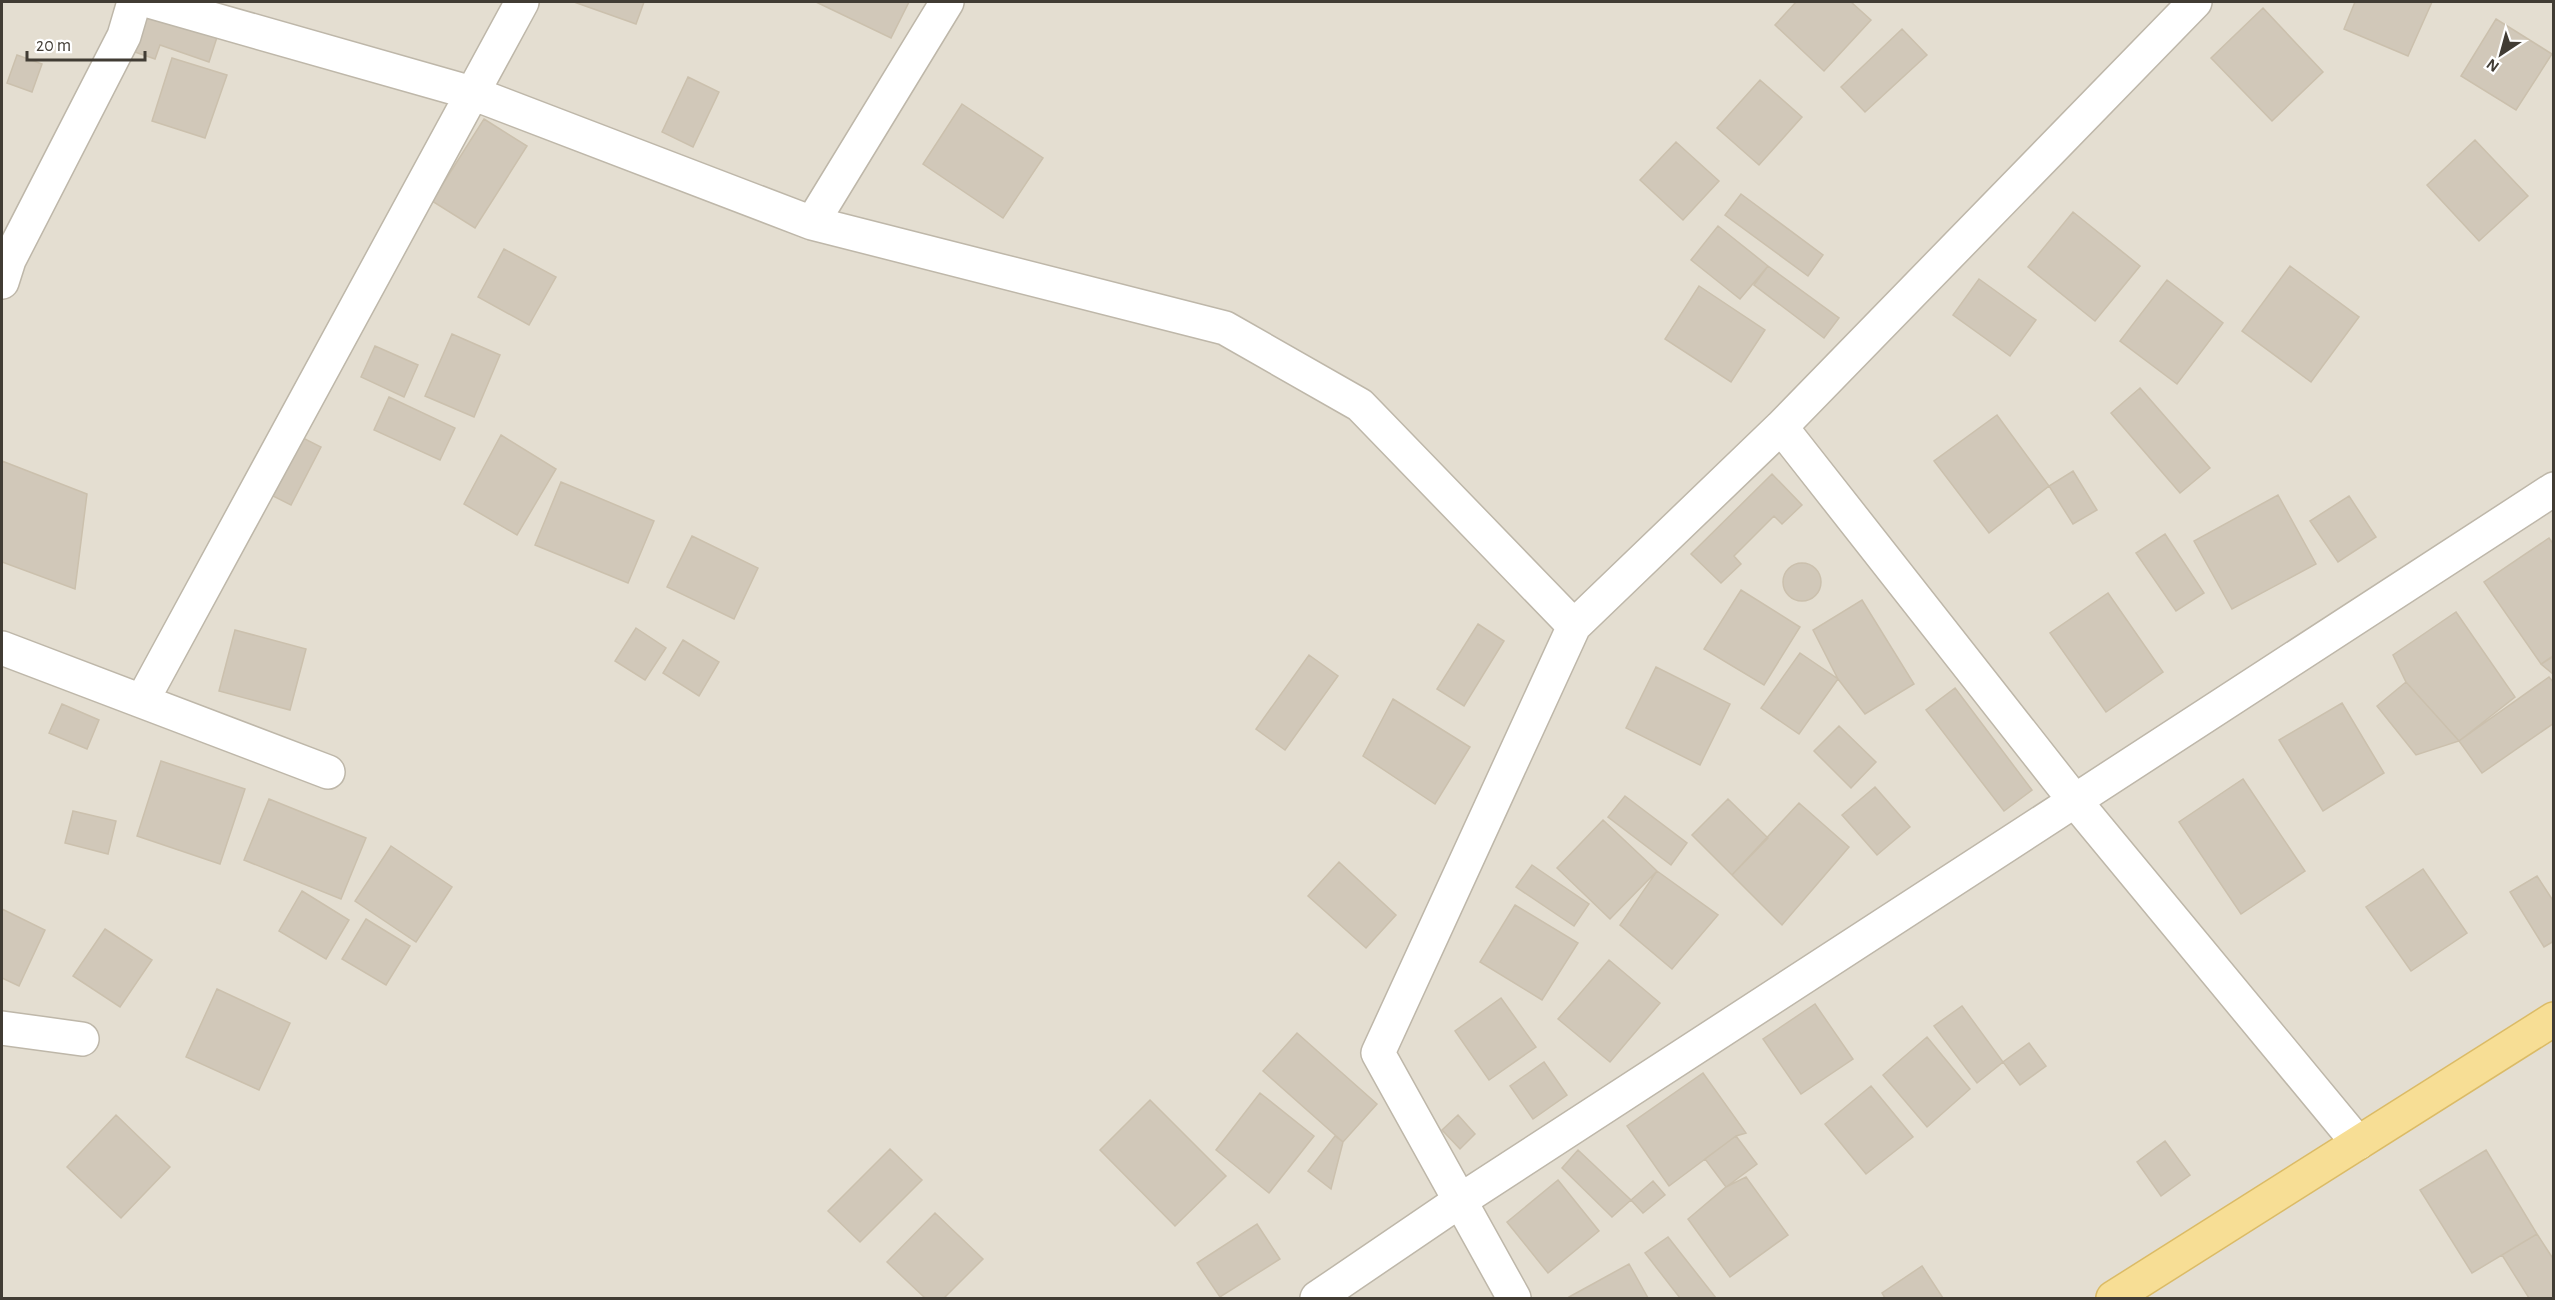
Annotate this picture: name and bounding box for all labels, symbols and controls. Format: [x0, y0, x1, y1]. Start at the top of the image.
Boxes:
scale bar [27, 24, 146, 62]
north arrow [2471, 24, 2531, 84]
text: 20 m [36, 37, 71, 55]
text: N [2484, 56, 2502, 75]

